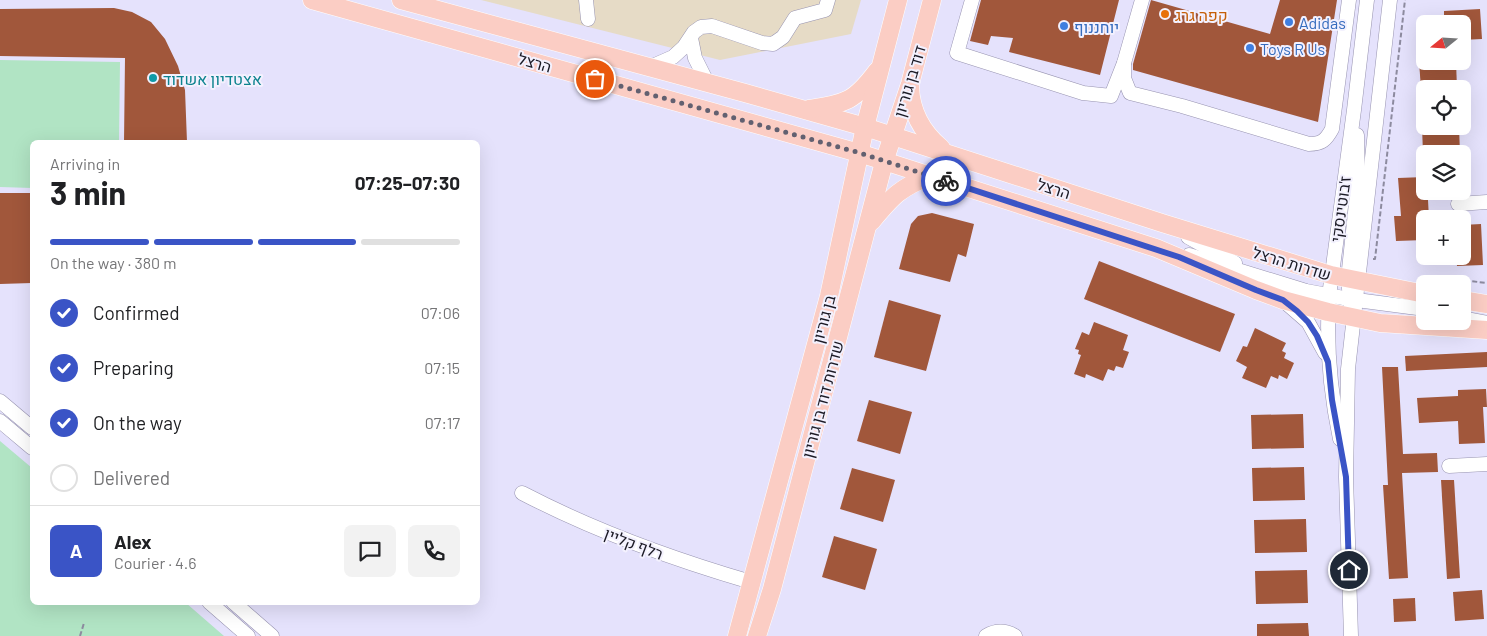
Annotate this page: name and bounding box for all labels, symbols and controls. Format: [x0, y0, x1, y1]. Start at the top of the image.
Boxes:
place label: קפה גרג [1175, 5, 1228, 24]
marker: קפה גרג [1159, 8, 1171, 20]
place label: Adidas [1299, 13, 1346, 32]
north arrow [1416, 15, 1471, 70]
map controls [1416, 15, 1471, 330]
marker: Adidas [1283, 16, 1295, 28]
place label: יוחננוף [1074, 17, 1119, 36]
marker: יוחננוף [1058, 20, 1070, 32]
place label: Toys R Us [1260, 39, 1325, 58]
marker: Toys R Us [1244, 42, 1256, 54]
street label: דוד בן גוריון [889, 43, 929, 119]
street label: הרצל [516, 48, 554, 76]
pin [574, 58, 616, 100]
icon: bag [581, 65, 609, 93]
place label: אצטדיון אשדוד [163, 69, 262, 88]
marker: אצטדיון אשדוד [147, 72, 159, 84]
button: locate [1416, 80, 1471, 135]
button: layers [1416, 145, 1471, 200]
text: Arriving in [50, 154, 120, 173]
courier [921, 156, 971, 206]
icon: bike [932, 167, 960, 195]
text: 07:25–07:30 [355, 171, 460, 194]
text: 3 min [50, 173, 126, 211]
street label: הרצל [1035, 174, 1073, 202]
street label: ז'בוטינסקי [1326, 174, 1354, 243]
button: + [1416, 210, 1471, 265]
street label: שדרות הרצל [1250, 242, 1334, 284]
text: On the way · 380 m [50, 253, 176, 272]
button: − [1416, 275, 1471, 330]
street label: בן גוריון [807, 292, 839, 345]
icon: check [50, 299, 78, 327]
text: Confirmed [93, 301, 180, 324]
text: 07:06 [421, 303, 460, 322]
street label: שדרות דוד בן גוריון [797, 338, 847, 460]
icon: check [50, 354, 78, 382]
text: Preparing [93, 356, 174, 379]
text: 07:15 [424, 358, 460, 377]
icon: check [50, 409, 78, 437]
text: On the way [93, 411, 182, 434]
text: 07:17 [425, 413, 460, 432]
text: Delivered [93, 466, 170, 489]
street label: רלף קליין [602, 523, 666, 563]
button: chat [344, 525, 396, 577]
button: phone [408, 525, 460, 577]
text: Alex [114, 530, 152, 553]
text: A [70, 539, 82, 562]
pin [1328, 549, 1370, 591]
text: Courier · 4.6 [114, 553, 197, 572]
icon: home [1335, 556, 1363, 584]

